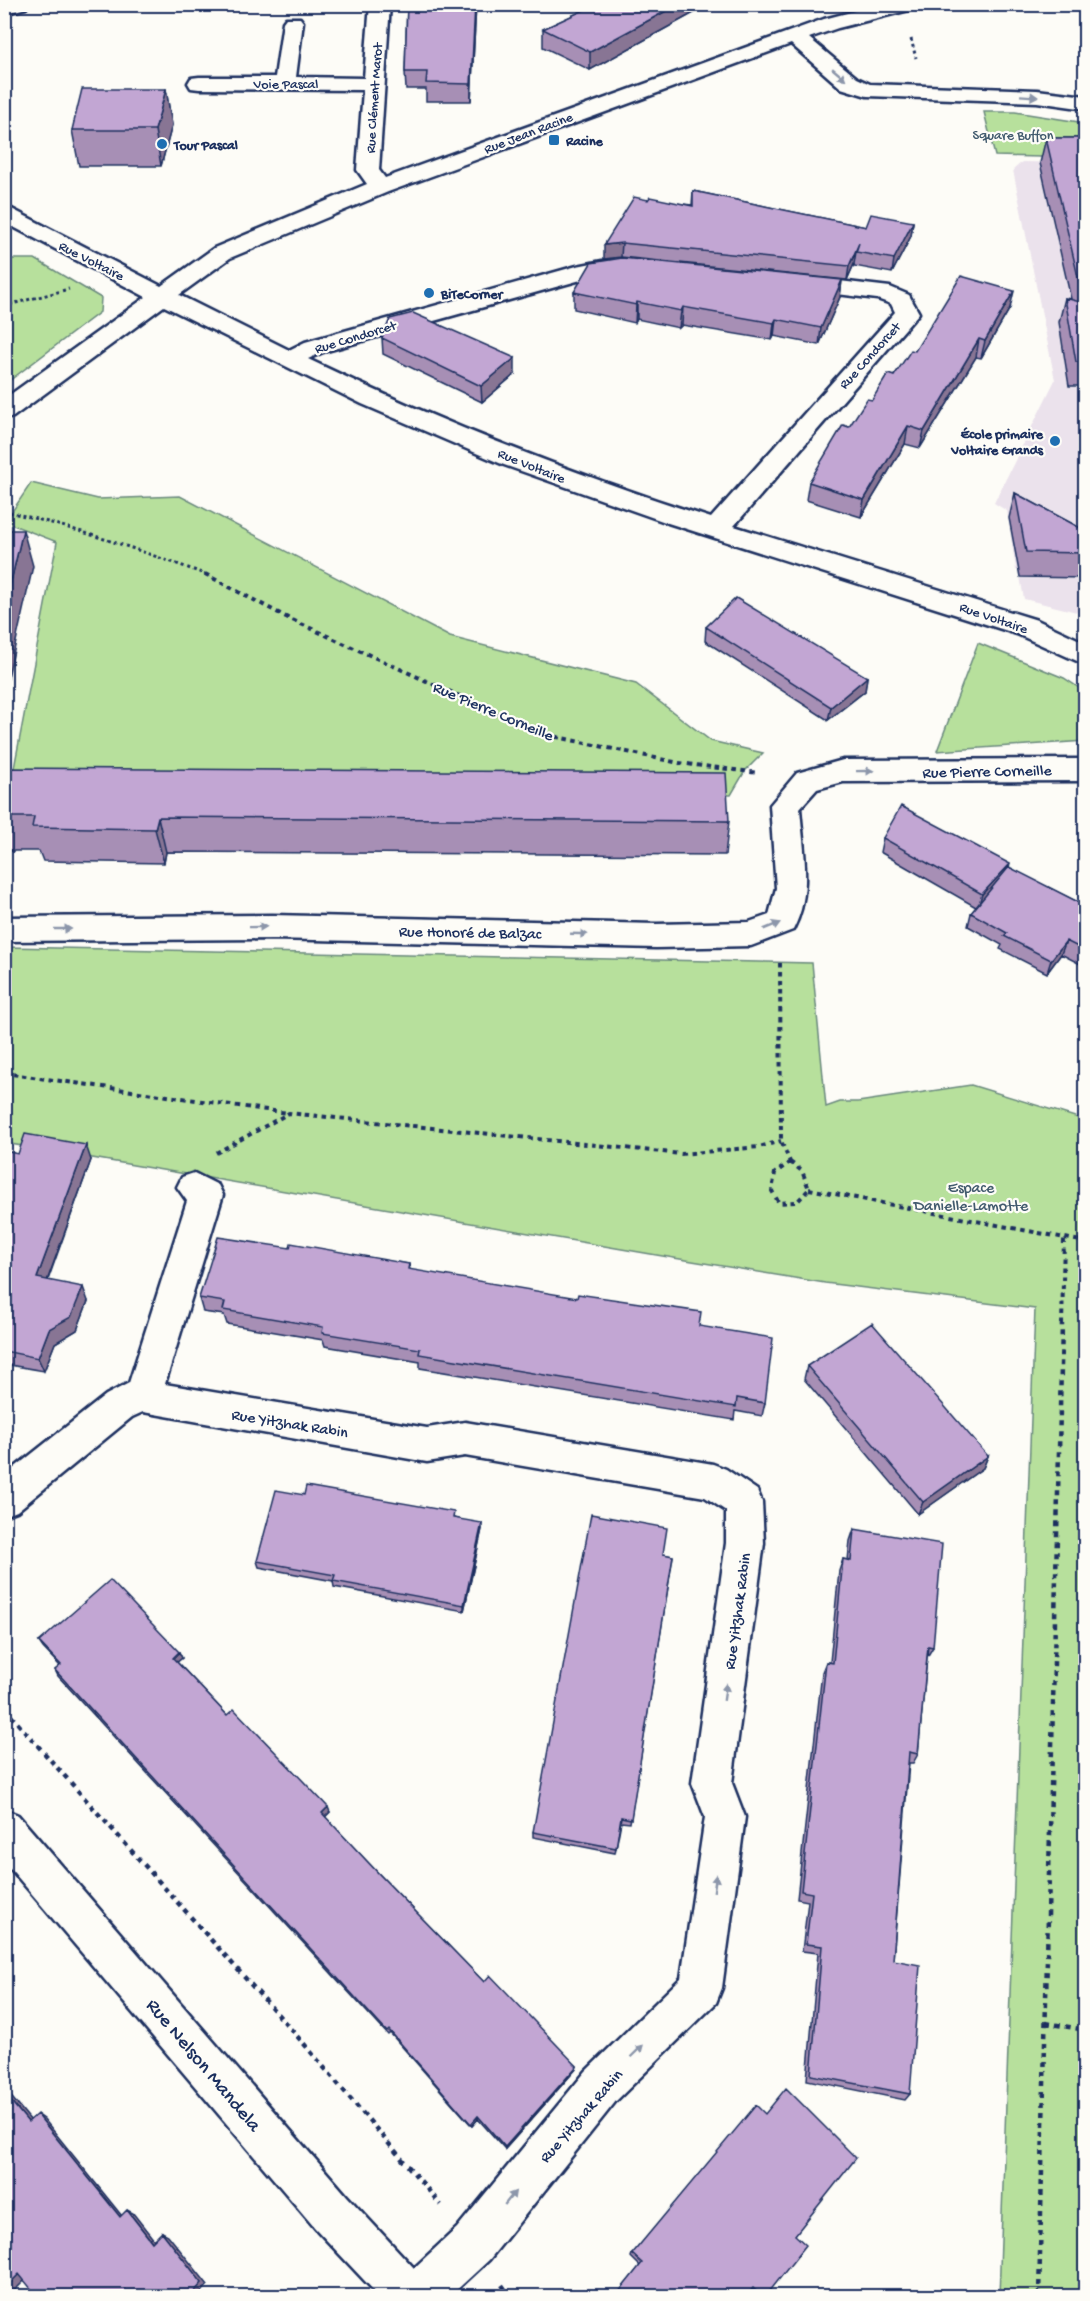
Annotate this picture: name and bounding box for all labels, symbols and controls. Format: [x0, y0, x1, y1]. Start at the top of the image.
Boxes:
street label: Rue Clément Marot [363, 41, 388, 154]
one-way arrow [831, 68, 847, 81]
street label: Voie Pascal [253, 77, 318, 94]
one-way arrow [1020, 91, 1039, 100]
street label: Rue Jean Racine [482, 109, 576, 159]
park label: Square Buffon [973, 128, 1054, 145]
marker: Racine [547, 133, 561, 147]
place label: Racine [565, 134, 604, 151]
marker: Tour Pascal [155, 137, 169, 151]
place label: Tour Pascal [173, 138, 238, 155]
street label: Rue Voltaire [55, 238, 127, 286]
marker: BiTeCorner [422, 286, 436, 300]
place label: BiTeCorner [440, 287, 504, 304]
street label: Rue Condorcet [313, 318, 400, 359]
street label: Rue Condorcet [836, 319, 906, 394]
place label: École primaire Voltaire Grands [950, 427, 1044, 460]
marker: École primaire Voltaire Grands [1048, 434, 1062, 448]
street label: Rue Voltaire [495, 446, 568, 489]
street label: Rue Voltaire [957, 600, 1030, 639]
street label: Rue Pierre Corneille [429, 679, 556, 747]
street label: Rue Pierre Corneille [922, 763, 1053, 784]
one-way arrow [855, 766, 874, 776]
one-way arrow [763, 921, 781, 930]
one-way arrow [248, 923, 267, 932]
one-way arrow [53, 924, 72, 934]
street label: Rue Honoré de Balzac [399, 924, 542, 945]
one-way arrow [569, 929, 588, 938]
park label: Espace Danielle-Lamotte [913, 1180, 1029, 1217]
street label: Rue Yitzhak Rabin [230, 1407, 349, 1444]
street label: Rue Yitzhak Rabin [722, 1552, 757, 1671]
one-way arrow [720, 1683, 729, 1702]
one-way arrow [711, 1874, 720, 1893]
street label: Rue Nelson Mandela [140, 1995, 265, 2138]
one-way arrow [630, 2044, 644, 2058]
street label: Rue Yitzhak Rabin [537, 2066, 629, 2168]
one-way arrow [504, 2190, 517, 2206]

